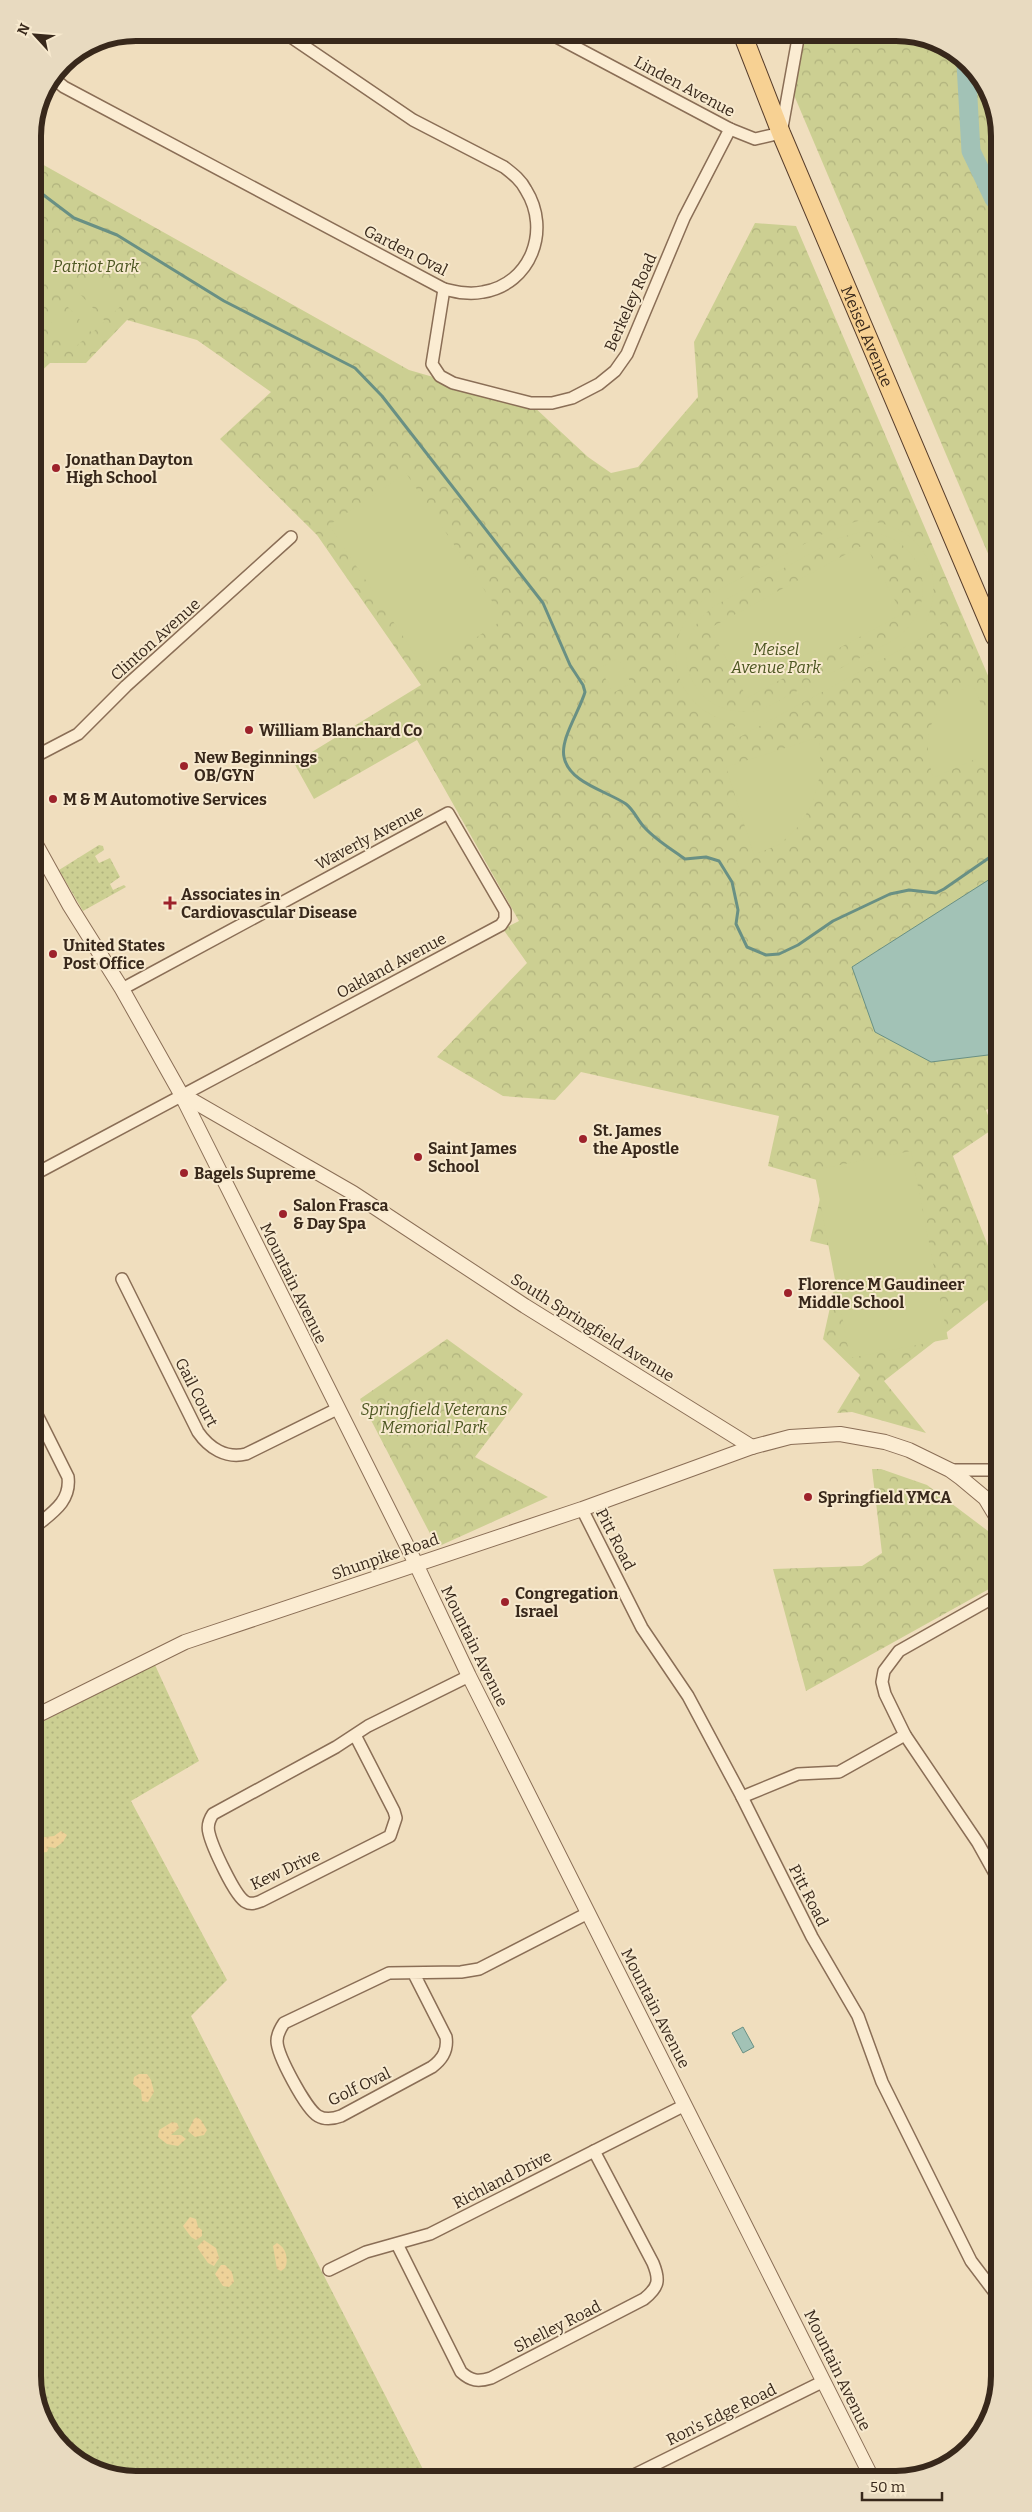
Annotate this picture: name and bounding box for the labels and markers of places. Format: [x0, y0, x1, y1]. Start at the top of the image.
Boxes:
place label: Jonathan Dayton High School [65, 450, 193, 487]
marker: Jonathan Dayton High School [50, 462, 62, 474]
place label: William Blanchard Co [259, 721, 422, 740]
marker: William Blanchard Co [243, 724, 255, 736]
place label: New Beginnings OB/GYN [194, 748, 317, 785]
marker: New Beginnings OB/GYN [178, 760, 190, 772]
place label: M & M Automotive Services [63, 790, 267, 809]
marker: M & M Automotive Services [47, 793, 59, 805]
place label: Associates in Cardiovascular Disease [181, 885, 357, 922]
marker: Associates in Cardiovascular Disease [163, 896, 177, 910]
place label: United States Post Office [63, 936, 165, 973]
marker: United States Post Office [47, 948, 59, 960]
place label: St. James the Apostle [593, 1121, 679, 1158]
marker: St. James the Apostle [577, 1133, 589, 1145]
place label: Saint James School [428, 1139, 517, 1176]
marker: Saint James School [412, 1151, 424, 1163]
place label: Bagels Supreme [194, 1164, 316, 1183]
marker: Bagels Supreme [178, 1167, 190, 1179]
place label: Salon Frasca & Day Spa [293, 1196, 388, 1233]
marker: Salon Frasca & Day Spa [277, 1208, 289, 1220]
place label: Florence M Gaudineer Middle School [798, 1275, 965, 1312]
marker: Florence M Gaudineer Middle School [782, 1287, 794, 1299]
place label: Springfield YMCA [818, 1488, 952, 1507]
marker: Springfield YMCA [802, 1491, 814, 1503]
place label: Congregation Israel [515, 1584, 619, 1621]
marker: Congregation Israel [499, 1596, 511, 1608]

